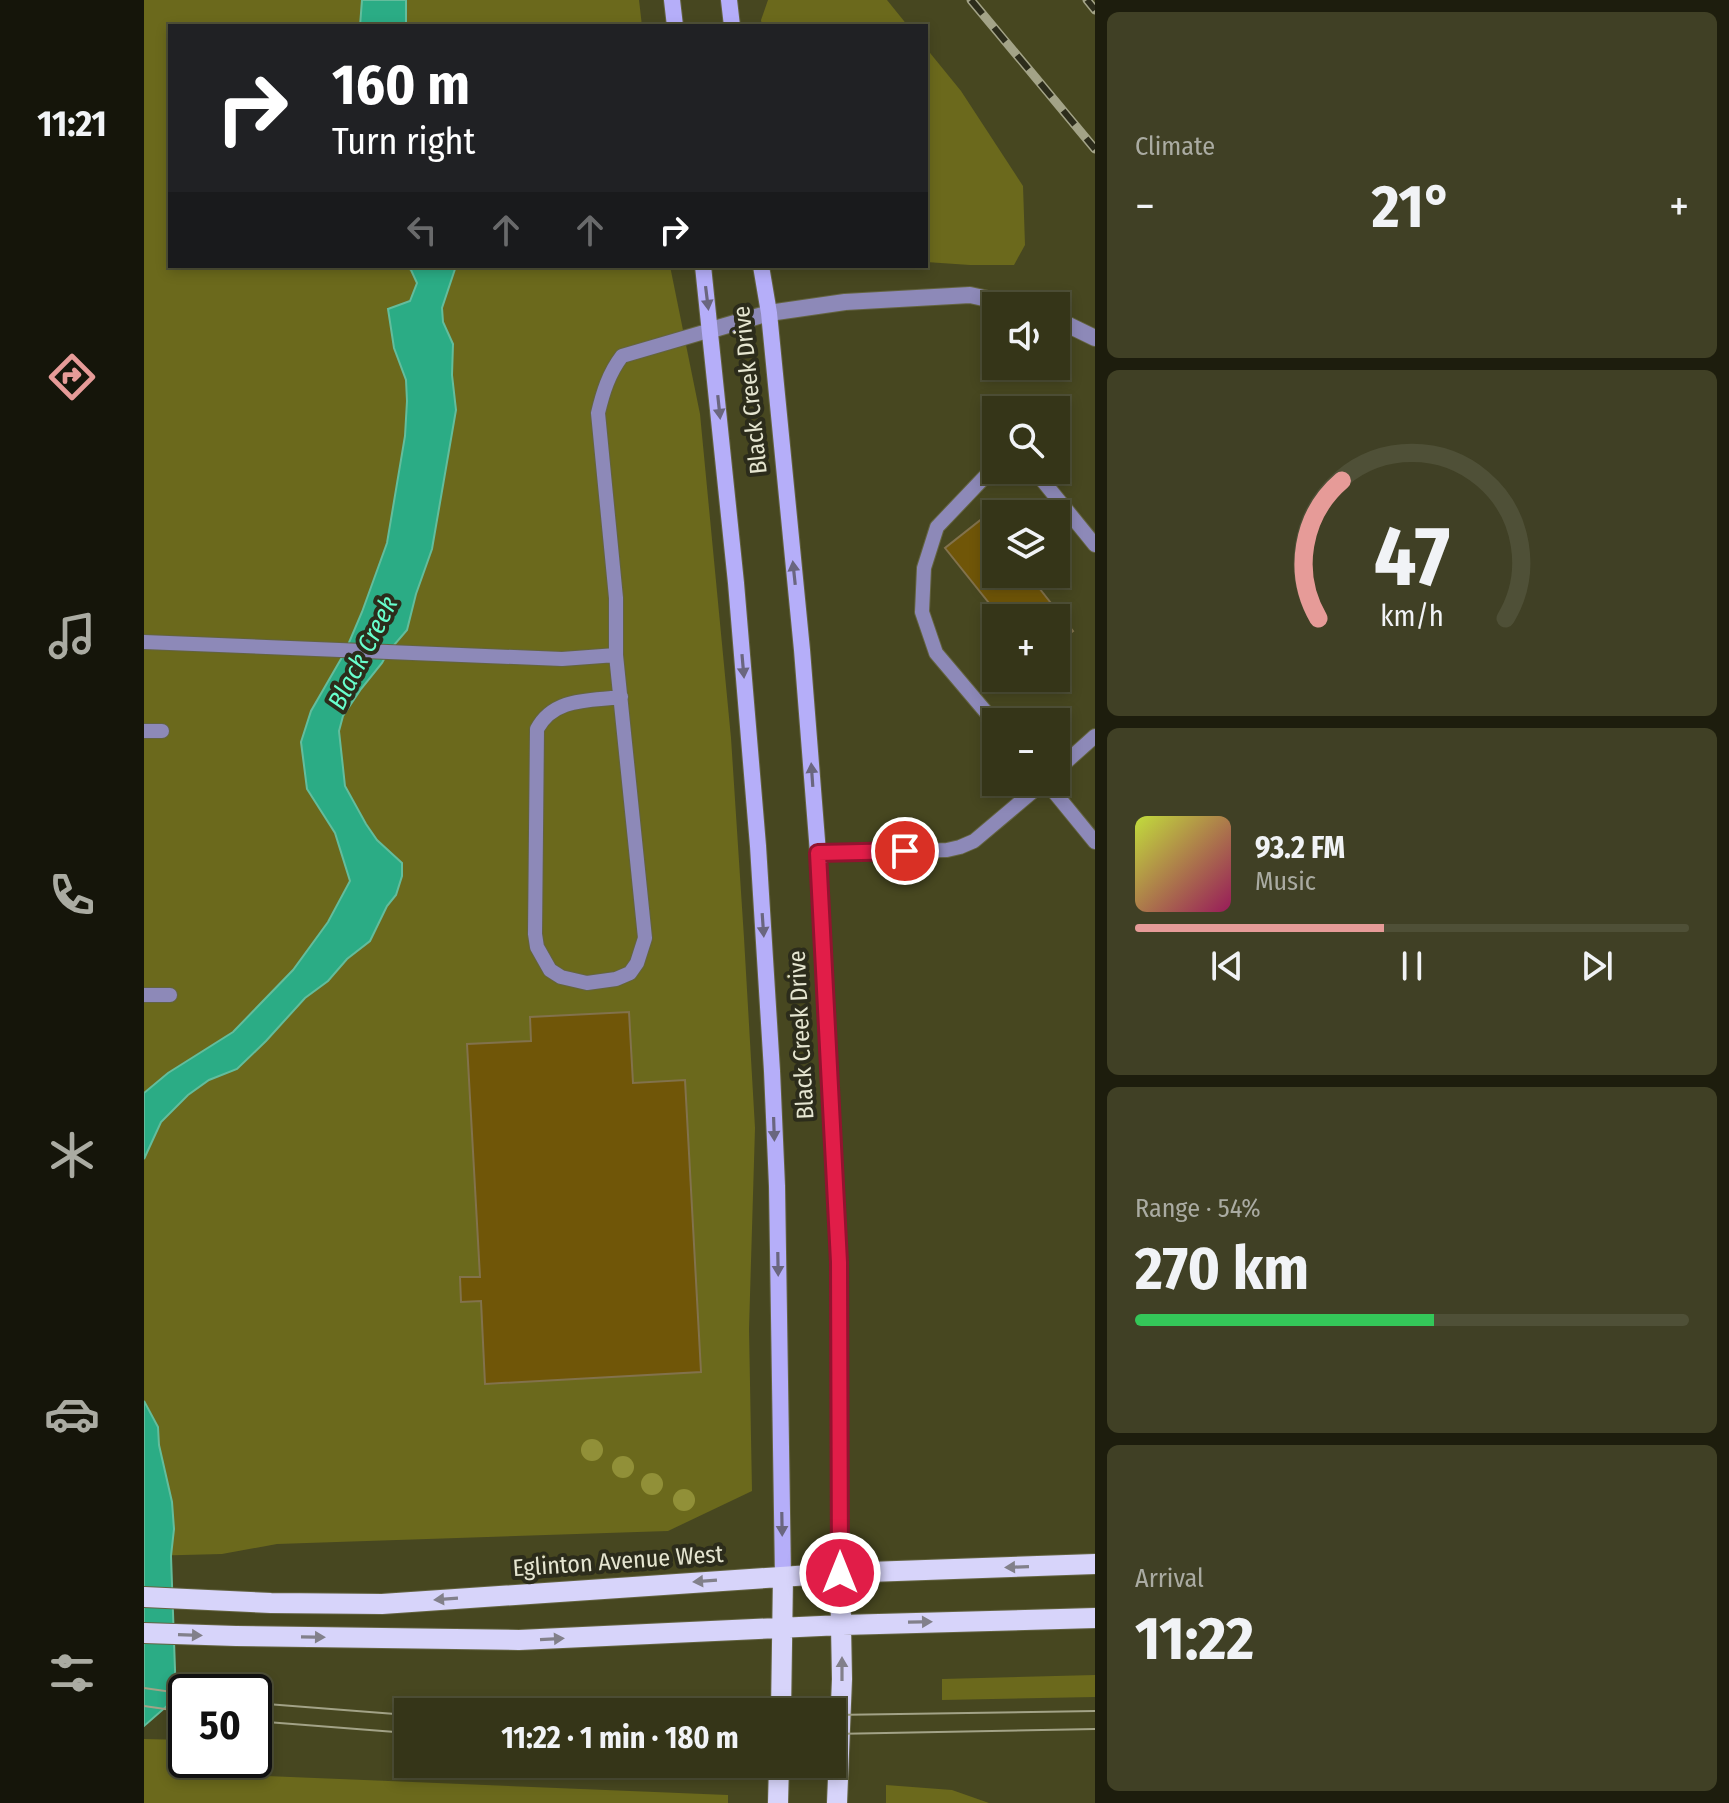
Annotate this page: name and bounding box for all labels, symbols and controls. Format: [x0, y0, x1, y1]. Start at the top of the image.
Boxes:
text: 160 m [332, 52, 470, 119]
icon: right [200, 56, 304, 160]
text: 11:21 [37, 102, 107, 146]
text: Turn right [332, 120, 475, 164]
text: Climate [1135, 131, 1215, 162]
text: 21° [1372, 171, 1452, 243]
text: − [1135, 180, 1155, 233]
text: + [1669, 180, 1689, 233]
icon: left [400, 208, 444, 252]
icon: ahead [484, 208, 528, 252]
icon: ahead [568, 208, 612, 252]
icon: right [652, 208, 696, 252]
one-way arrow [701, 286, 714, 311]
map controls [982, 292, 1070, 796]
button: sound [982, 292, 1070, 380]
street label: Black Creek Drive [727, 304, 773, 476]
icon: directions [44, 349, 100, 405]
one-way arrow [712, 395, 725, 420]
button: search [982, 396, 1070, 484]
button: layers [982, 500, 1070, 588]
text: 47 [1374, 507, 1450, 607]
one-way arrow [788, 560, 801, 585]
water label: Black Creek [321, 591, 405, 715]
text: km/h [1380, 599, 1444, 634]
button: + [982, 604, 1070, 692]
icon: music [44, 608, 100, 664]
one-way arrow [737, 654, 750, 679]
button: − [982, 708, 1070, 796]
one-way arrow [805, 762, 818, 787]
pin [871, 817, 939, 885]
icon: arrive [883, 829, 927, 873]
text: 93.2 FM [1255, 830, 1345, 866]
text: Music [1255, 866, 1316, 897]
icon: phone [44, 867, 100, 923]
one-way arrow [757, 913, 770, 938]
icon: previous [1205, 944, 1249, 988]
icon: pause [1390, 944, 1434, 988]
icon: next [1575, 944, 1619, 988]
street label: Black Creek Drive [783, 950, 819, 1120]
one-way arrow [768, 1117, 781, 1142]
icon: climate [44, 1127, 100, 1183]
text: Range · 54% [1135, 1193, 1261, 1224]
text: 270 km [1135, 1233, 1309, 1305]
one-way arrow [772, 1252, 784, 1277]
icon: car [44, 1386, 100, 1442]
one-way arrow [776, 1512, 788, 1537]
position arrow [798, 1531, 882, 1615]
street label: Eglinton Avenue West [512, 1540, 724, 1582]
one-way arrow [1004, 1560, 1029, 1573]
text: Arrival [1135, 1563, 1204, 1594]
one-way arrow [692, 1575, 717, 1588]
one-way arrow [433, 1593, 458, 1606]
text: 11:22 [1135, 1603, 1254, 1675]
one-way arrow [908, 1616, 933, 1629]
one-way arrow [178, 1628, 203, 1641]
one-way arrow [301, 1631, 326, 1644]
one-way arrow [540, 1632, 565, 1645]
icon: filters [44, 1645, 100, 1701]
one-way arrow [836, 1656, 848, 1681]
speed limit sign: 50 [168, 1674, 272, 1778]
text: 11:22 · 1 min · 180 m [501, 1720, 739, 1756]

